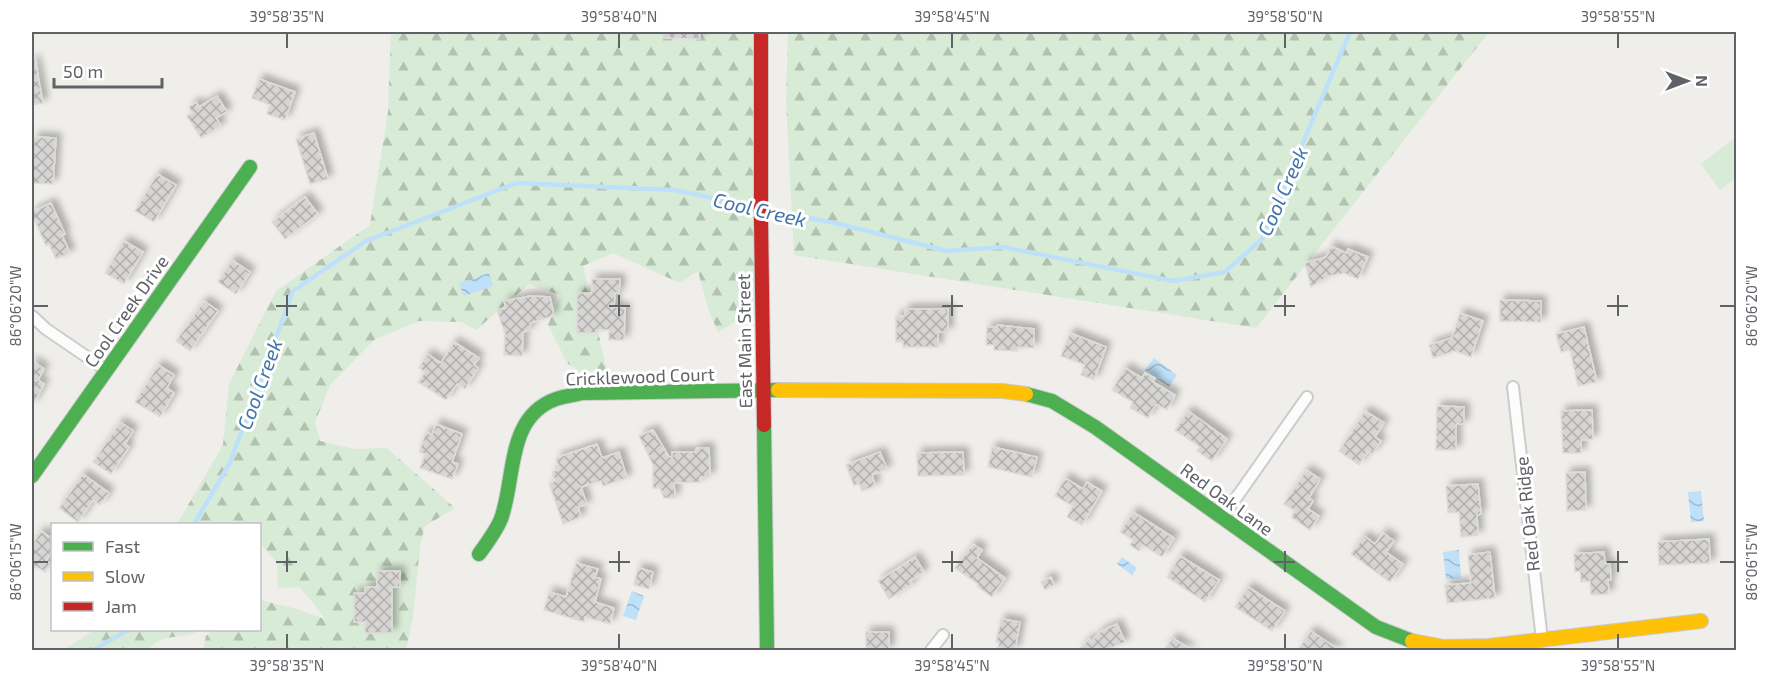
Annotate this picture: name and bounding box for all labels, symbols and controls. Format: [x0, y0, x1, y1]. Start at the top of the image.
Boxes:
text: 39°58'35"N [250, 7, 324, 25]
text: 39°58'40"N [581, 7, 657, 25]
text: 39°58'45"N [914, 7, 990, 25]
text: 39°58'50"N [1247, 7, 1323, 25]
text: 39°58'55"N [1581, 7, 1655, 25]
scale bar [54, 51, 162, 89]
north arrow [1657, 51, 1717, 111]
text: 50 m [63, 60, 103, 82]
text: N [1693, 75, 1712, 87]
water label: Cool Creek [1252, 143, 1312, 239]
water label: Cool Creek [711, 187, 809, 231]
street label: Cool Creek Drive [79, 251, 173, 371]
text: 86°06'20"W [6, 266, 24, 346]
text: 86°06'20"W [1742, 266, 1760, 346]
street label: East Main Street [732, 273, 756, 408]
water label: Cool Creek [232, 335, 286, 433]
street label: Cricklewood Court [565, 362, 715, 390]
street label: Red Oak Ridge [1510, 455, 1544, 573]
street label: Red Oak Lane [1176, 458, 1278, 540]
text: 86°06'15"W [6, 523, 24, 601]
legend [51, 523, 261, 631]
text: 86°06'15"W [1742, 523, 1760, 601]
text: Fast [105, 535, 140, 557]
text: Slow [105, 565, 146, 587]
text: Jam [105, 595, 137, 617]
text: 39°58'35"N [250, 656, 324, 674]
text: 39°58'40"N [581, 656, 657, 674]
text: 39°58'45"N [914, 656, 990, 674]
text: 39°58'50"N [1247, 656, 1323, 674]
text: 39°58'55"N [1581, 656, 1655, 674]

